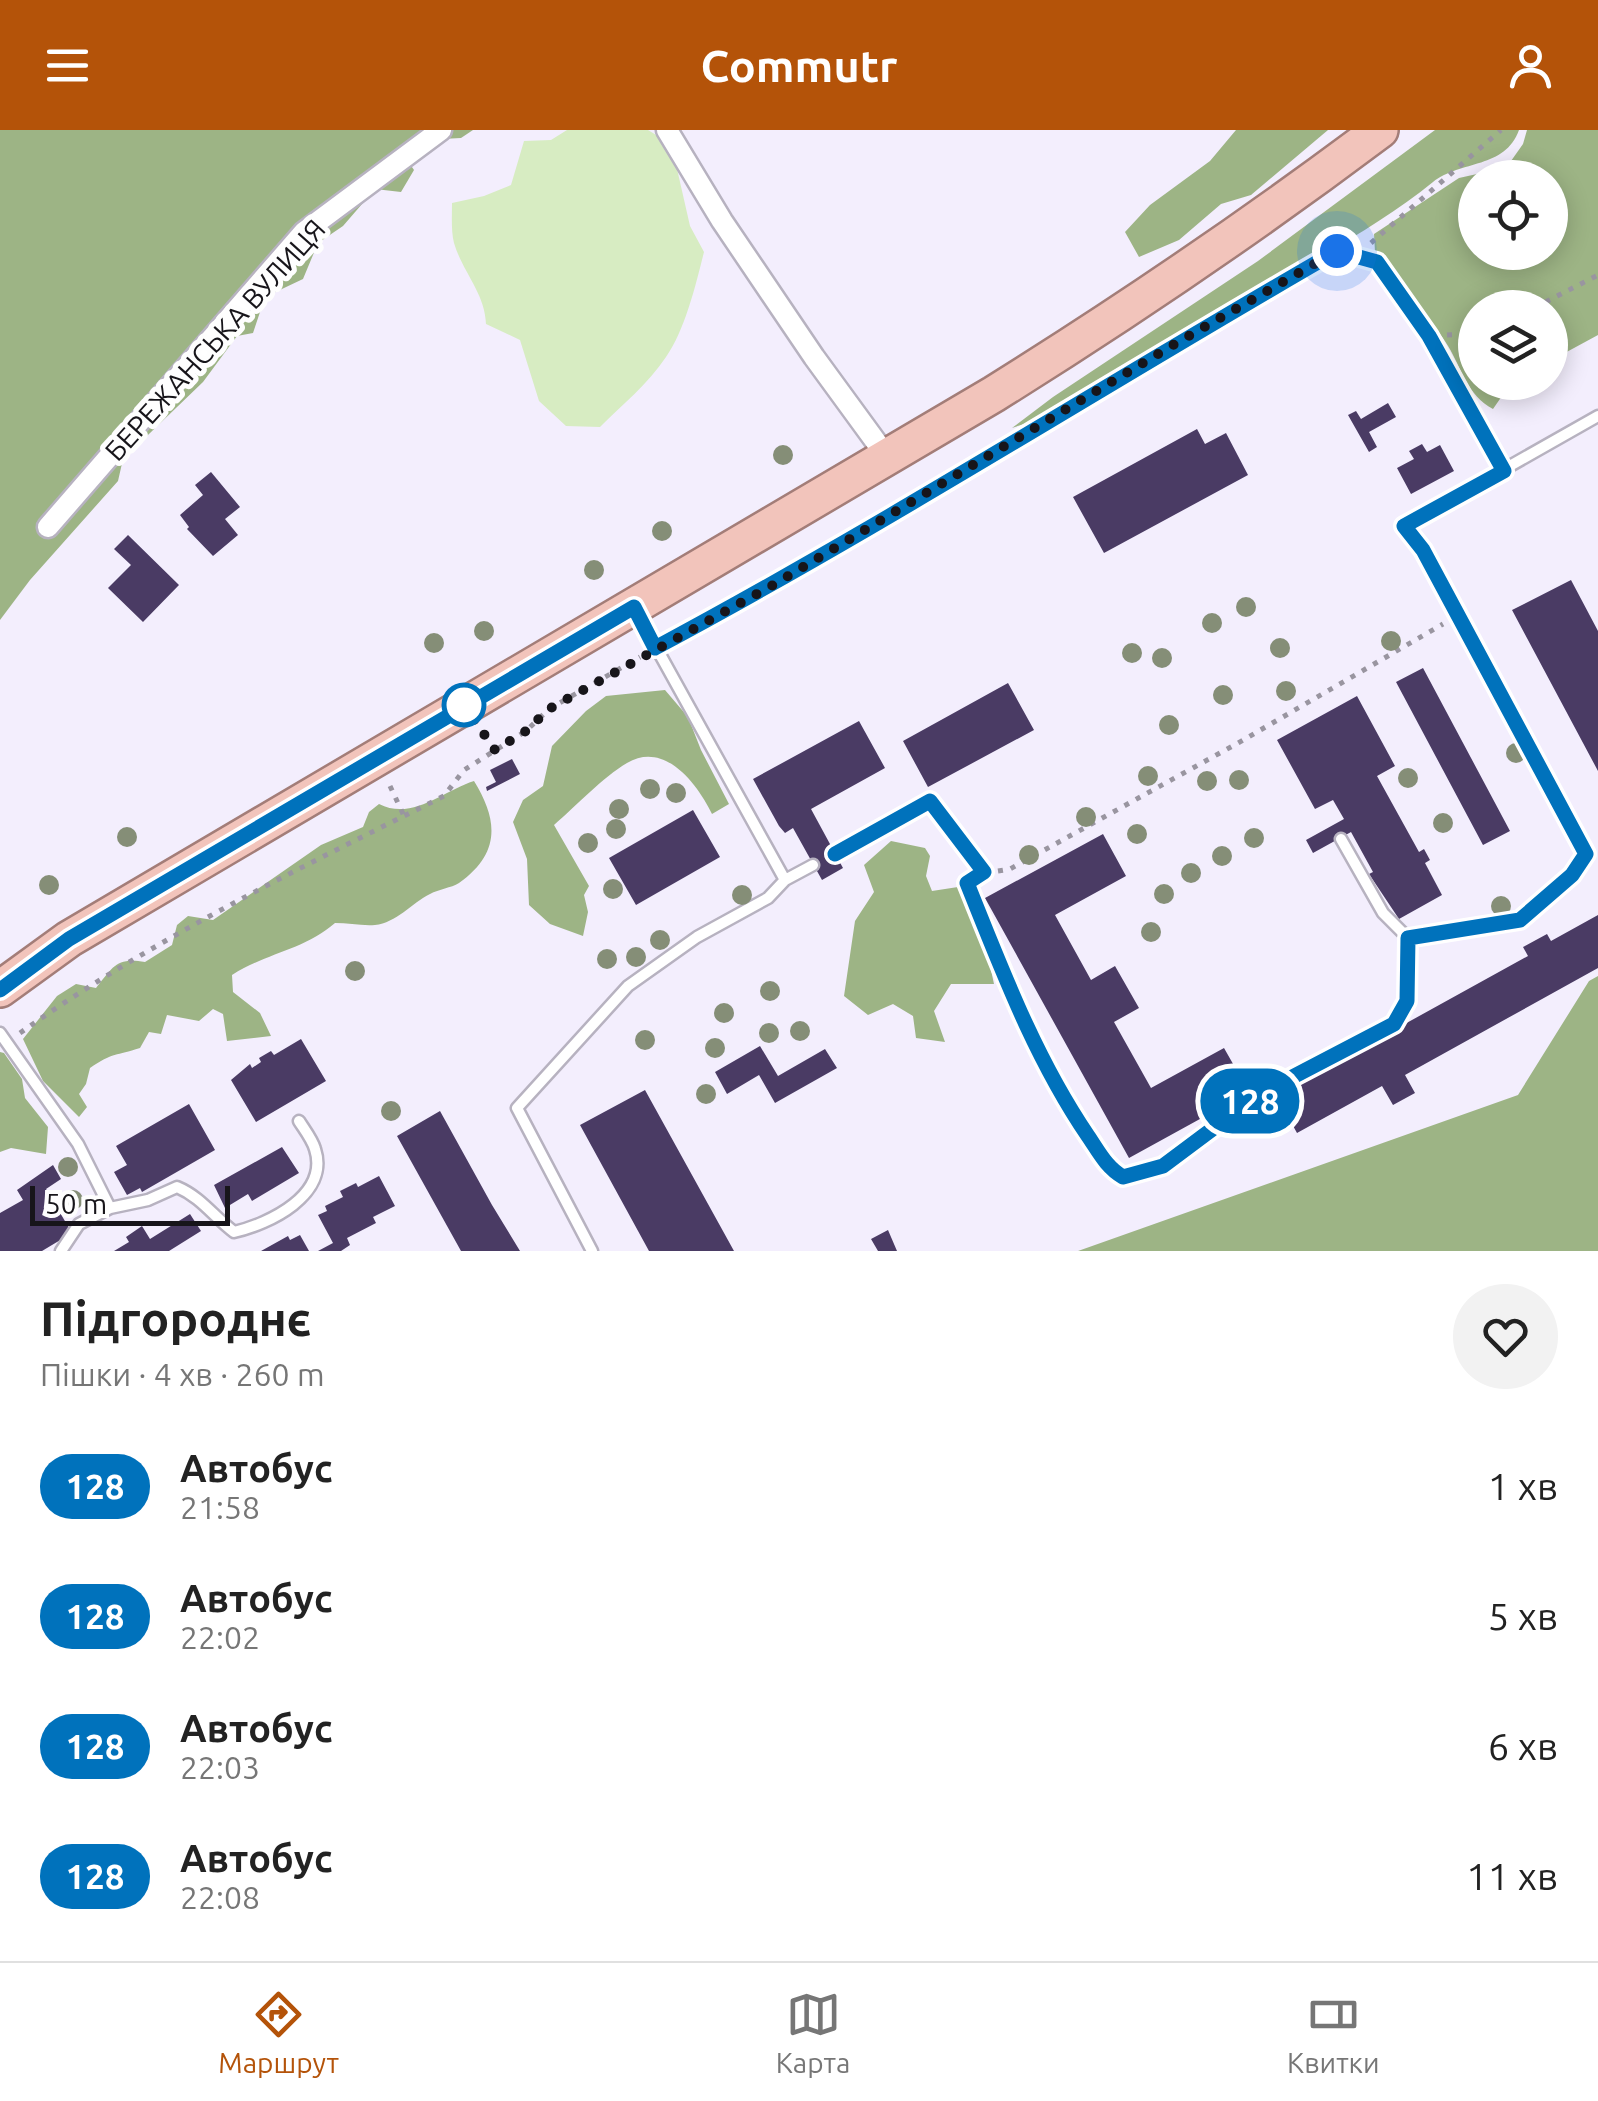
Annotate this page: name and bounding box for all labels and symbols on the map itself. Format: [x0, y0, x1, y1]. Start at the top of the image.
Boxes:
street label: БЕРЕЖАНСЬКА ВУЛИЦЯ [98, 213, 331, 466]
your location [1312, 226, 1362, 276]
unlabelled marker [443, 684, 485, 726]
line badge: 128 [1192, 1068, 1308, 1134]
scale bar [30, 1181, 230, 1226]

